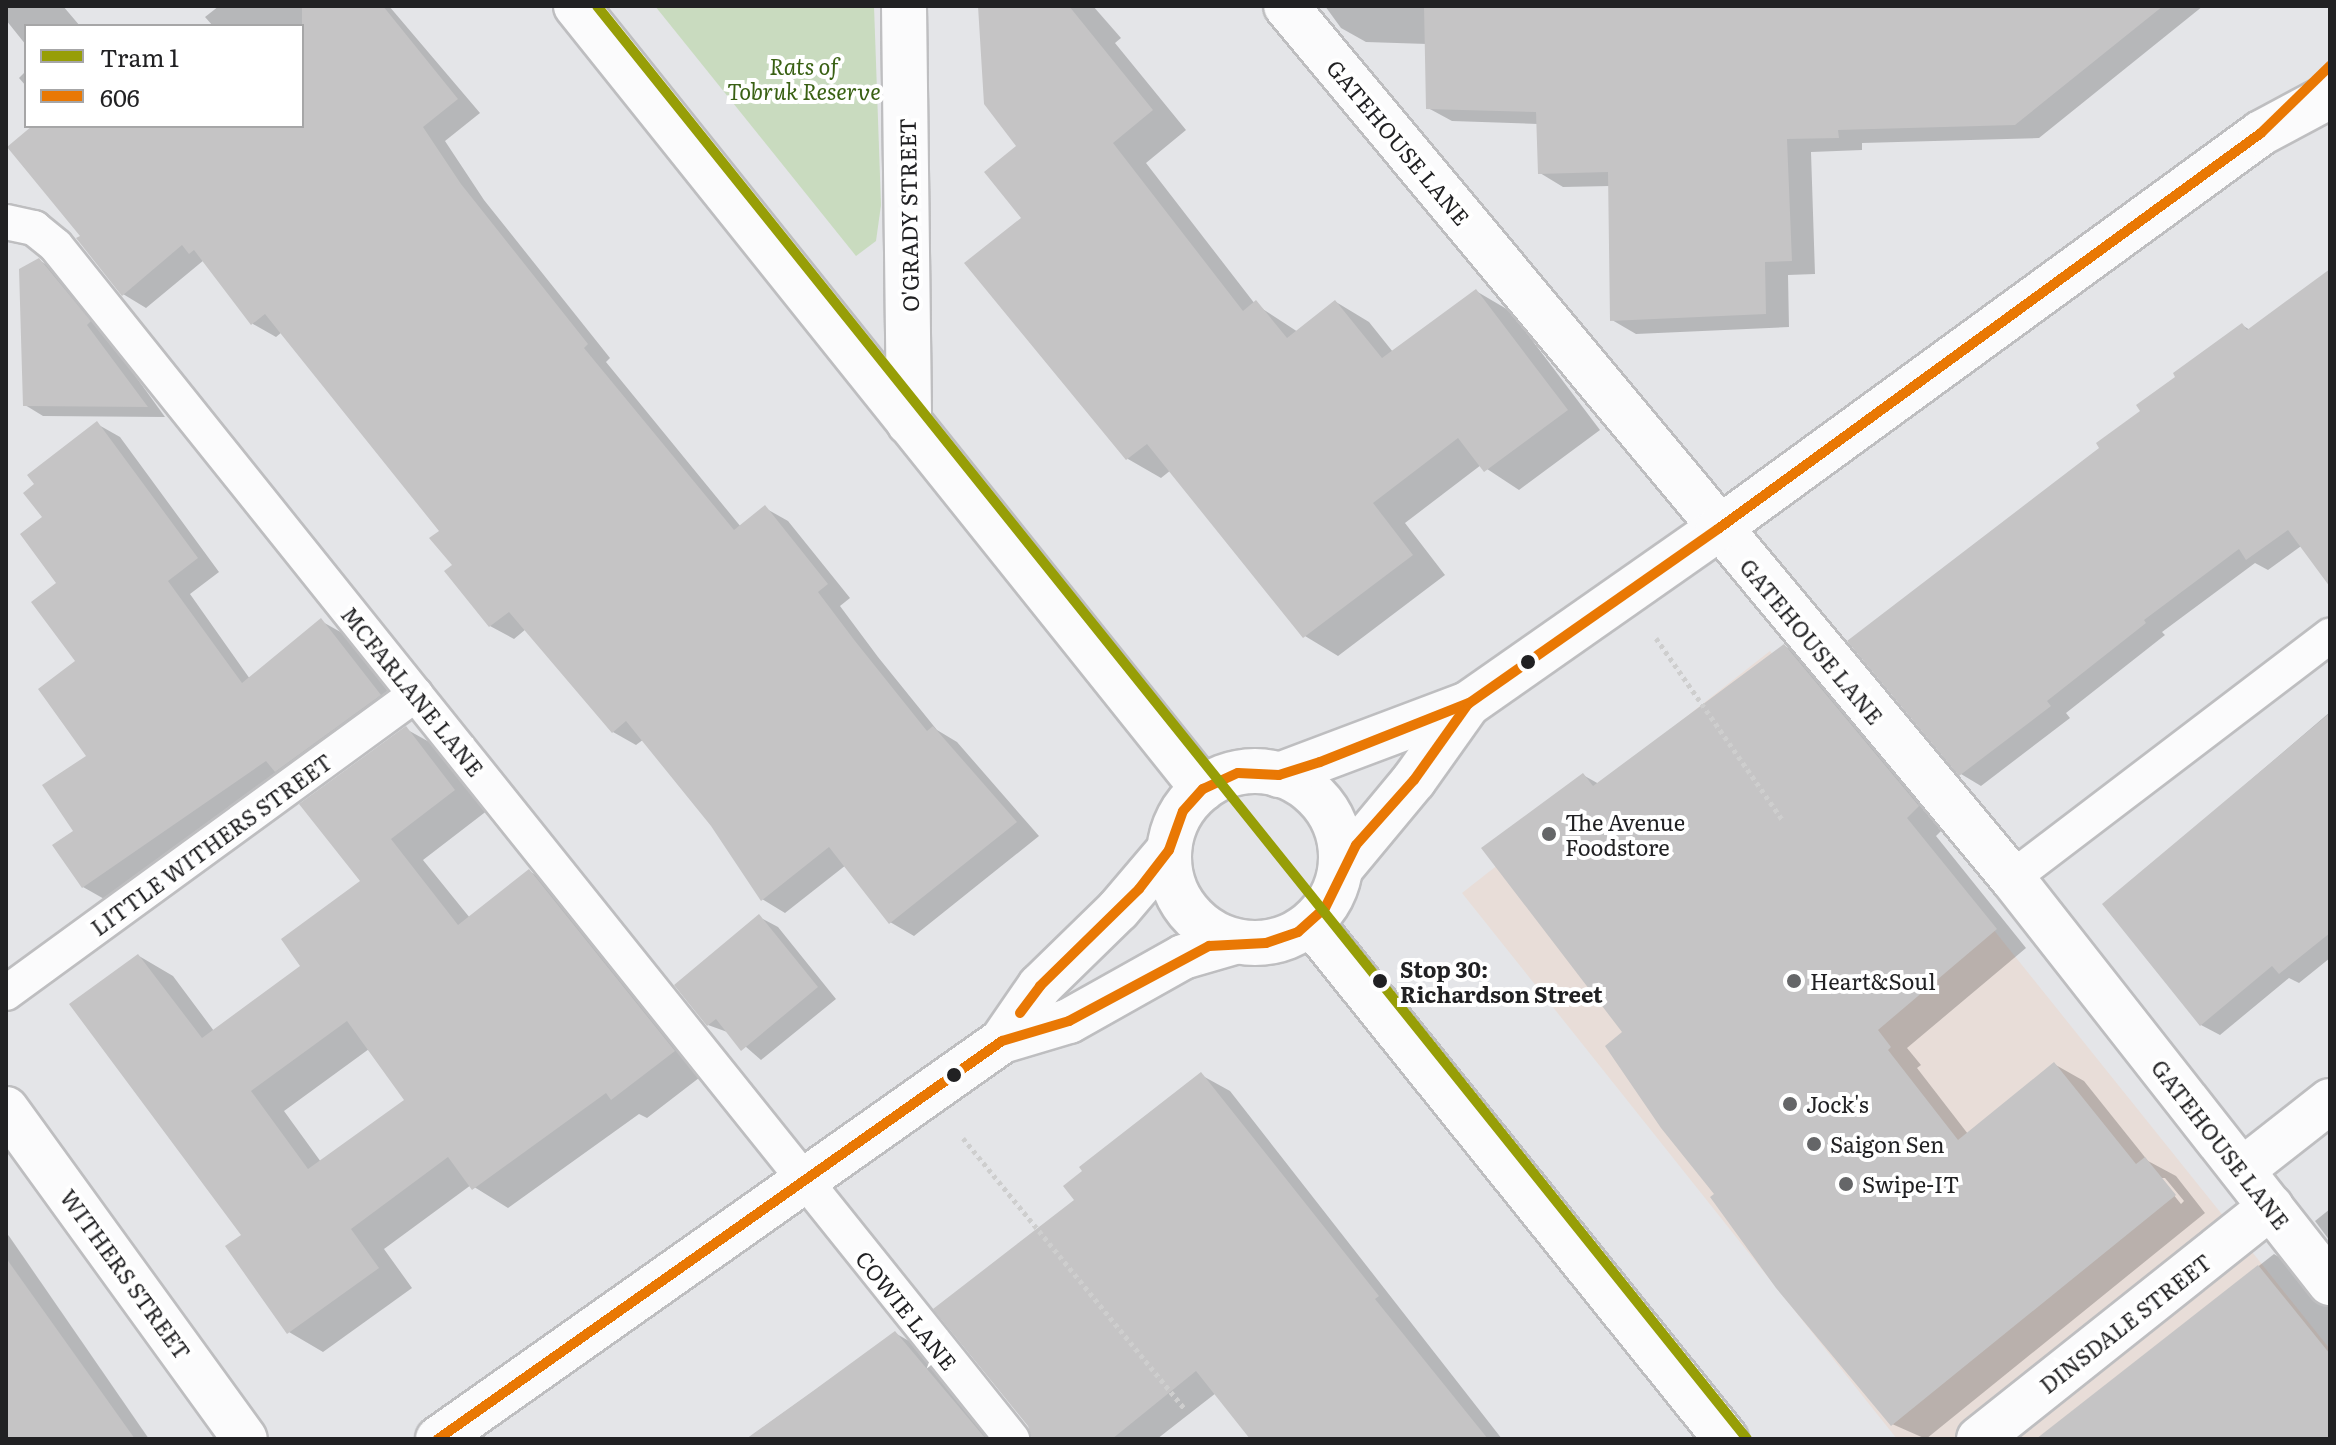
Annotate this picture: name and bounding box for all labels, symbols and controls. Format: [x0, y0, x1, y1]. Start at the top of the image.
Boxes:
legend [24, 24, 304, 128]
text: Tram 1 [100, 39, 179, 74]
park label: Rats of Tobruk Reserve [727, 52, 881, 104]
street label: GATEHOUSE LANE [1322, 54, 1476, 230]
text: 606 [100, 79, 140, 114]
street label: O'GRADY STREET [893, 118, 923, 312]
street label: GATEHOUSE LANE [1735, 553, 1889, 729]
street label: MCFARLANE LANE [337, 601, 489, 781]
unlabelled marker [1520, 654, 1536, 670]
street label: LITTLE WITHERS STREET [85, 748, 337, 940]
place label: The Avenue Foodstore [1565, 808, 1685, 860]
marker: The Avenue Foodstore [1540, 825, 1558, 843]
place label: Stop 30: Richardson Street [1400, 955, 1603, 1006]
marker: Stop 30: Richardson Street [1367, 968, 1393, 994]
place label: Heart&Soul [1810, 968, 1936, 994]
marker: Heart&Soul [1785, 972, 1803, 990]
street label: GATEHOUSE LANE [2147, 1054, 2295, 1234]
unlabelled marker [946, 1067, 962, 1083]
place label: Jock's [1806, 1091, 1869, 1117]
marker: Jock's [1781, 1095, 1799, 1113]
place label: Saigon Sen [1830, 1131, 1945, 1157]
marker: Saigon Sen [1805, 1135, 1823, 1153]
place label: Swipe-IT [1862, 1171, 1959, 1197]
marker: Swipe-IT [1837, 1175, 1855, 1193]
street label: WITHERS STREET [56, 1184, 196, 1364]
street label: COWIE LANE [851, 1245, 963, 1375]
street label: DINSDALE STREET [2034, 1248, 2216, 1398]

